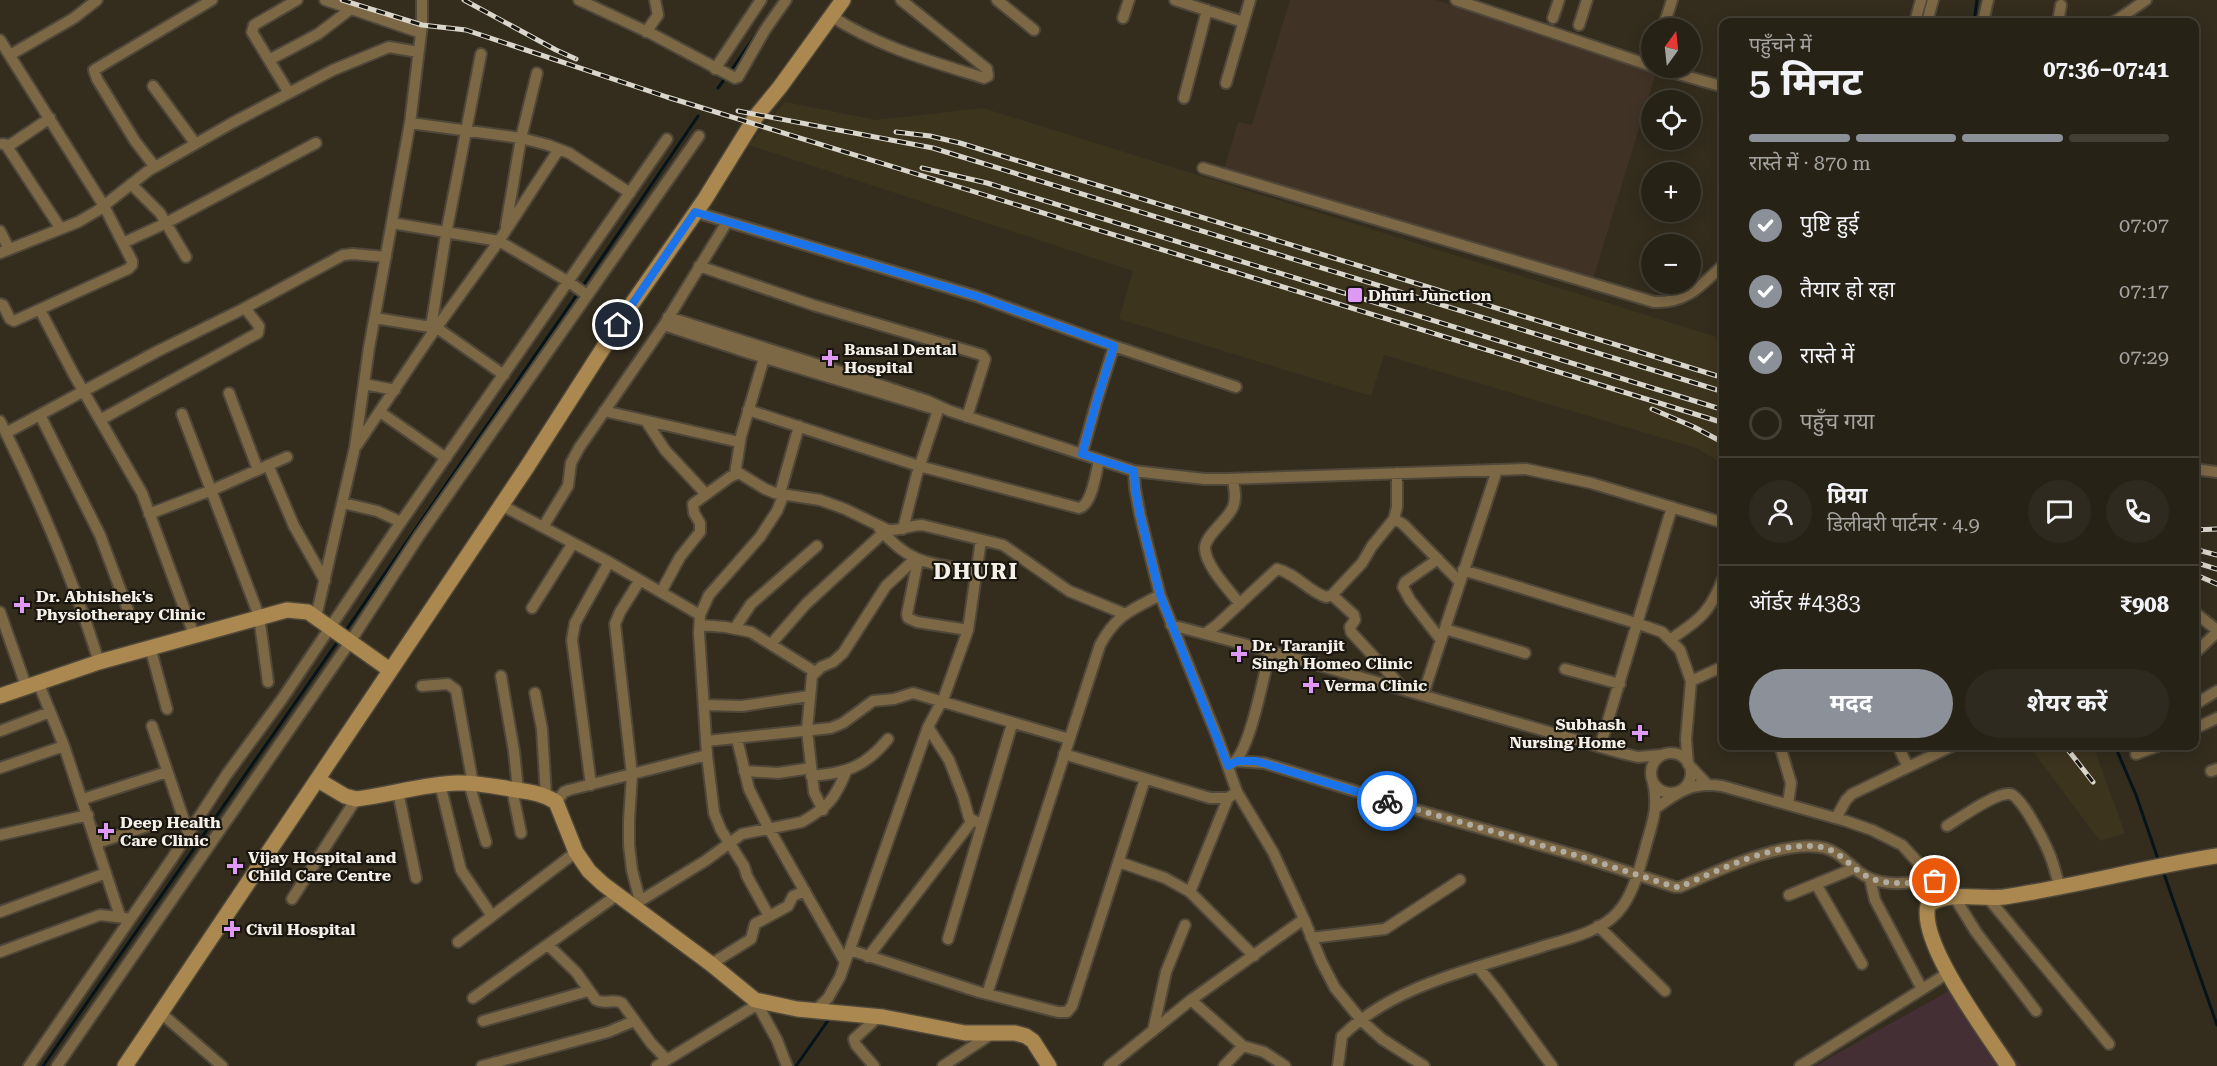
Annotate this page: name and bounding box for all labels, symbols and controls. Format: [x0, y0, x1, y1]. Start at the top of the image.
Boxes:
north arrow [1641, 18, 1701, 78]
map controls [1641, 18, 1701, 294]
text: पहुँचने में [1749, 33, 1812, 57]
text: 07:36–07:41 [2043, 57, 2169, 82]
text: 5 मिनट [1749, 59, 1863, 105]
button: locate [1641, 90, 1701, 150]
text: रास्ते में · 870 m [1749, 151, 1871, 175]
button: + [1641, 162, 1701, 222]
icon: check [1749, 209, 1782, 242]
text: पुष्टि हुई [1800, 211, 1859, 236]
text: 07:07 [2119, 213, 2169, 237]
button: − [1641, 234, 1701, 294]
icon: check [1749, 275, 1782, 308]
text: तैयार हो रहा [1800, 277, 1895, 302]
text: 07:17 [2119, 279, 2169, 303]
marker: Dhuri Junction [1346, 286, 1364, 304]
place label: Dhuri Junction [1368, 286, 1492, 305]
pin [592, 299, 643, 350]
icon: home [601, 308, 634, 341]
place label: Bansal Dental Hospital [844, 340, 958, 377]
icon: check [1749, 341, 1782, 374]
text: रास्ते में [1800, 343, 1855, 368]
text: 07:29 [2119, 345, 2169, 369]
marker: Bansal Dental Hospital [821, 349, 839, 367]
text: पहुँच गया [1800, 409, 1875, 434]
button: person [1749, 480, 1812, 543]
button: chat [2028, 480, 2091, 543]
button: phone [2106, 480, 2169, 543]
text: प्रिया [1827, 483, 1867, 508]
text: डिलीवरी पार्टनर · 4.9 [1827, 512, 1980, 536]
district label: DHURI [933, 559, 1019, 584]
place label: Dr. Abhishek's Physiotherapy Clinic [36, 587, 205, 624]
text: ऑर्डर #4383 [1749, 590, 1861, 615]
text: ₹908 [2120, 592, 2169, 617]
marker: Dr. Abhishek's Physiotherapy Clinic [13, 596, 31, 614]
place label: Dr. Taranjit Singh Homeo Clinic [1252, 636, 1413, 673]
marker: Dr. Taranjit Singh Homeo Clinic [1230, 645, 1248, 663]
button: मदद [1749, 669, 1953, 738]
button: शेयर करें [1965, 669, 2169, 738]
marker: Verma Clinic [1302, 676, 1320, 694]
place label: Verma Clinic [1324, 676, 1427, 695]
place label: Subhash Nursing Home [1510, 715, 1626, 752]
marker: Subhash Nursing Home [1631, 724, 1649, 742]
courier [1357, 771, 1417, 831]
icon: bike [1371, 785, 1404, 818]
place label: Deep Health Care Clinic [120, 813, 221, 850]
marker: Deep Health Care Clinic [97, 822, 115, 840]
place label: Vijay Hospital and Child Care Centre [248, 848, 397, 885]
pin [1909, 855, 1960, 906]
marker: Vijay Hospital and Child Care Centre [226, 857, 244, 875]
icon: bag [1918, 864, 1951, 897]
marker: Civil Hospital [223, 920, 241, 938]
place label: Civil Hospital [246, 920, 356, 939]

